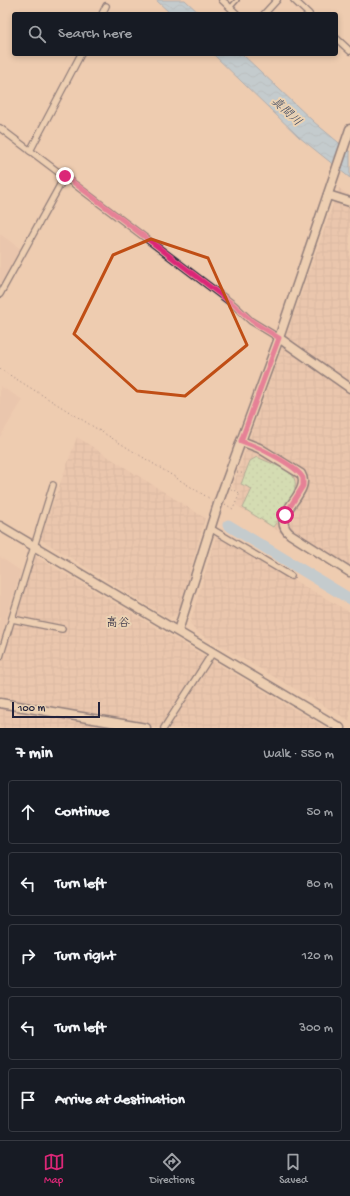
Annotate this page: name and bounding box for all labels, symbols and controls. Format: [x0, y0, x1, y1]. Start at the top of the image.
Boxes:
search box [12, 12, 338, 56]
icon: search [26, 23, 48, 45]
text: Search here [58, 25, 132, 43]
water label: 真間川 [268, 94, 304, 130]
route end [56, 167, 74, 185]
route start [276, 506, 294, 524]
district label: 高谷 [106, 616, 130, 631]
scale bar [12, 700, 100, 719]
text: 100 m [18, 703, 45, 715]
text: 7 min [16, 744, 53, 764]
text: Walk · 550 m [263, 747, 334, 762]
icon: ahead [17, 801, 39, 823]
text: Continue [55, 803, 109, 821]
text: 50 m [306, 805, 333, 820]
icon: left [17, 873, 39, 895]
text: Turn left [55, 875, 106, 893]
text: 80 m [306, 877, 333, 892]
icon: right [17, 945, 39, 967]
text: Turn right [55, 947, 115, 965]
text: 120 m [302, 949, 333, 964]
icon: left [17, 1017, 39, 1039]
text: Turn left [55, 1019, 106, 1037]
text: 300 m [299, 1021, 333, 1036]
icon: arrive [17, 1089, 39, 1111]
text: Arrive at destination [55, 1091, 185, 1109]
tab: Map [43, 1151, 65, 1187]
tab: Directions [150, 1151, 194, 1187]
tab: Saved [279, 1151, 307, 1187]

